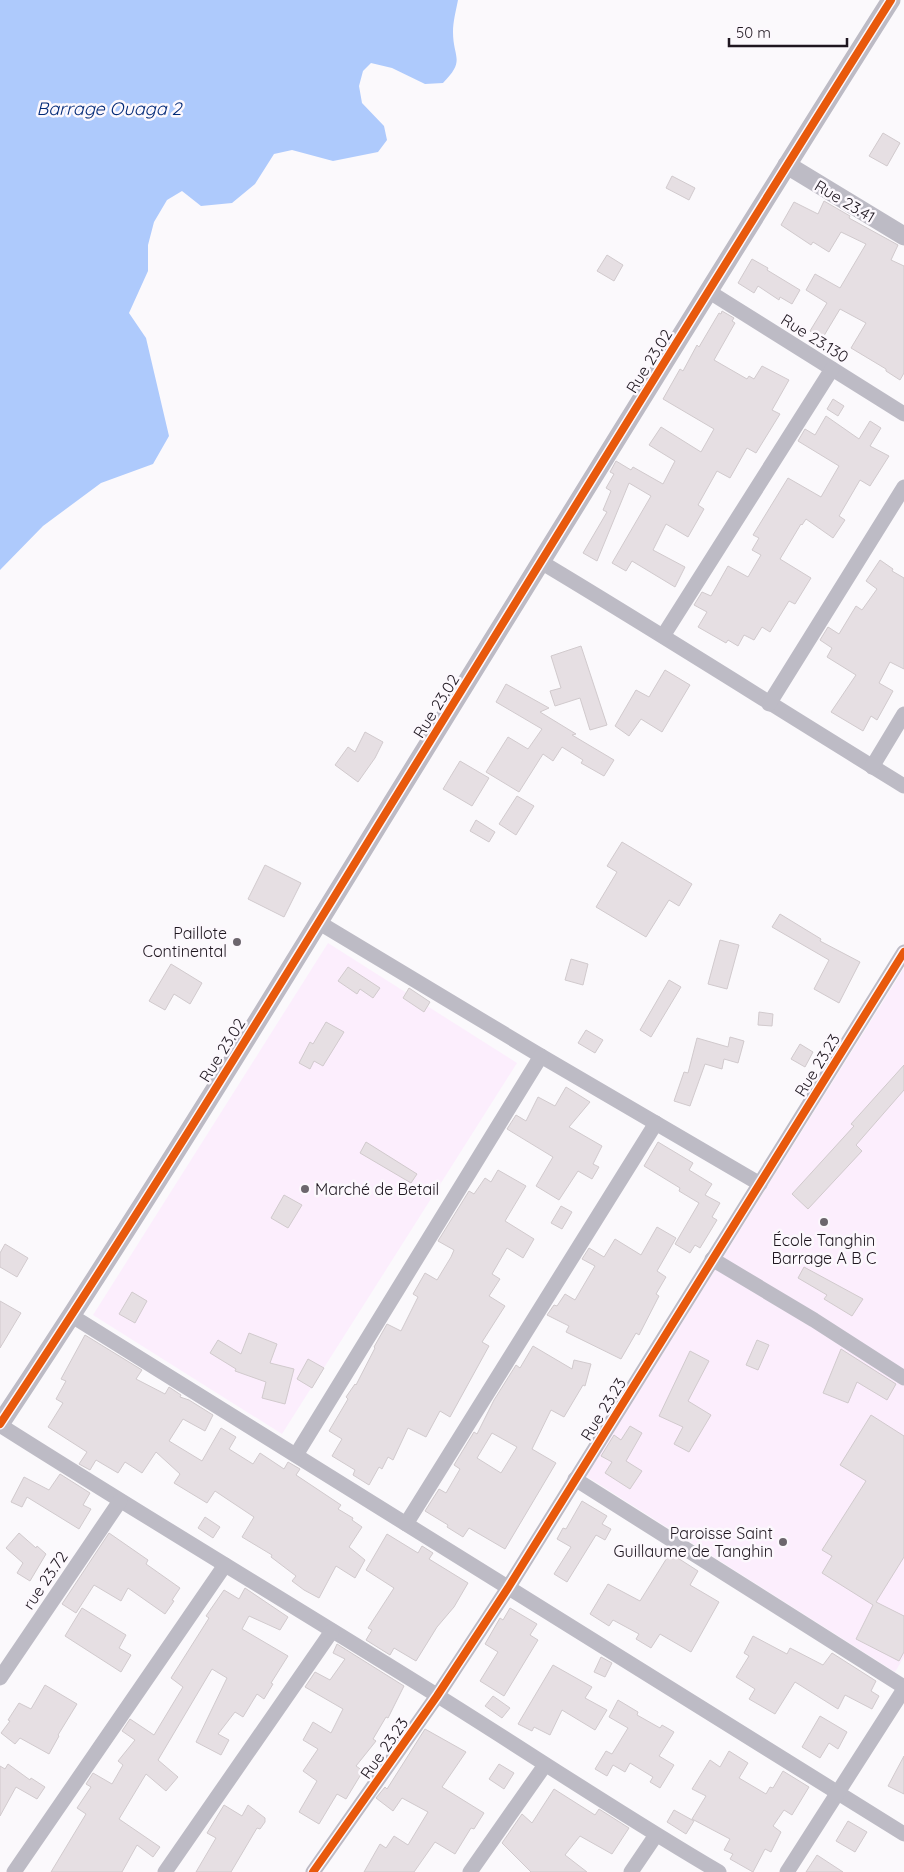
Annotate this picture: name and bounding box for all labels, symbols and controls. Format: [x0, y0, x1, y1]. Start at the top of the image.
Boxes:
scale bar [729, 15, 846, 47]
text: 50 m [736, 23, 771, 42]
water label: Barrage Ouaga 2 [36, 97, 184, 120]
street label: Rue 23.41 [811, 175, 879, 227]
street label: Rue 23.130 [777, 309, 853, 367]
street label: Rue 23.02 [622, 325, 677, 397]
street label: Rue 23.02 [409, 670, 464, 742]
place label: Paillote Continental [142, 923, 227, 961]
marker: Paillote Continental [231, 936, 243, 948]
street label: Rue 23.02 [195, 1014, 250, 1086]
street label: Rue 23.23 [790, 1030, 844, 1100]
place label: Marché de Betail [315, 1179, 439, 1199]
marker: Marché de Betail [299, 1183, 311, 1195]
marker: École Tanghin Barrage A B C [818, 1216, 830, 1228]
place label: École Tanghin Barrage A B C [772, 1230, 876, 1268]
street label: Rue 23.23 [576, 1374, 630, 1444]
place label: Paroisse Saint Guillaume de Tanghin [613, 1523, 773, 1561]
marker: Paroisse Saint Guillaume de Tanghin [777, 1536, 789, 1548]
street label: rue 23.72 [18, 1547, 72, 1613]
street label: Rue 23.23 [356, 1713, 412, 1783]

